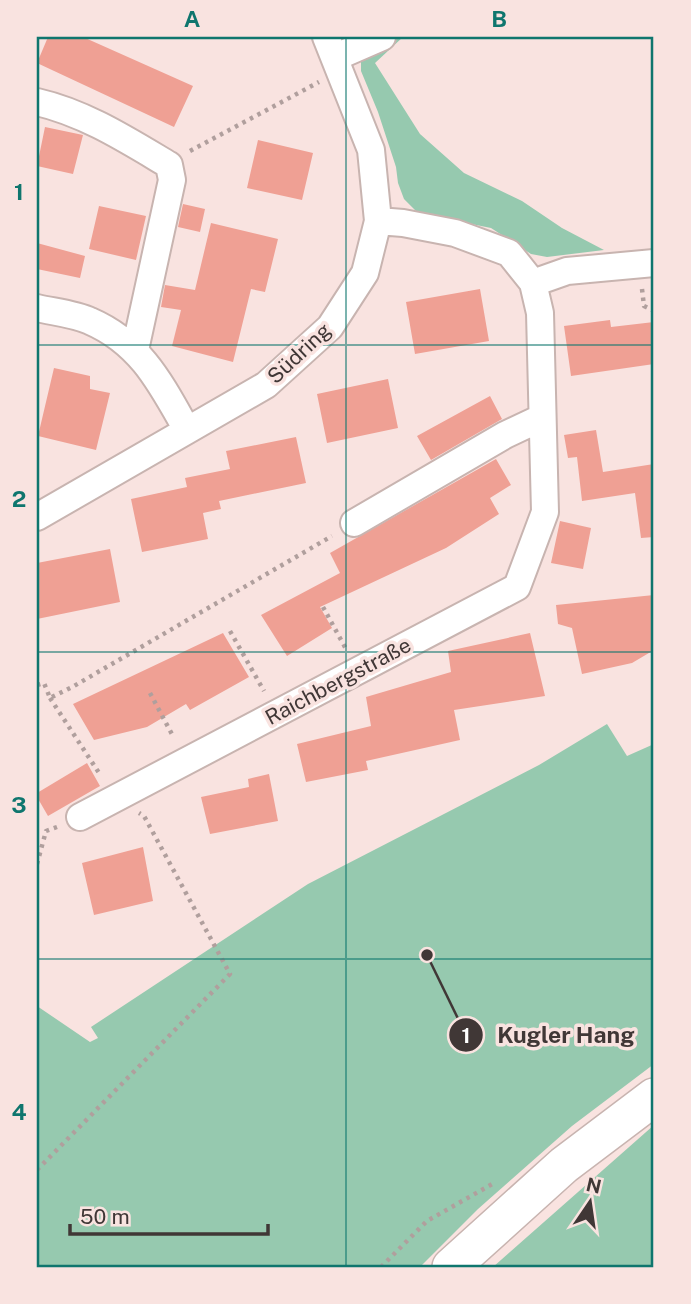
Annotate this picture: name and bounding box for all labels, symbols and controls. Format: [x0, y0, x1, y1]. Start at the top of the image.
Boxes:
text: A [184, 5, 201, 32]
text: B [491, 5, 507, 32]
text: 1 [14, 178, 24, 205]
street label: Südring [262, 317, 336, 389]
text: 2 [12, 485, 26, 512]
street label: Raichbergstraße [261, 632, 415, 730]
text: 3 [11, 791, 27, 818]
callout: Kugler Hang [449, 1013, 649, 1057]
text: Kugler Hang [497, 1021, 635, 1048]
text: 1 [462, 1023, 471, 1048]
text: 4 [11, 1098, 27, 1125]
north arrow [554, 1168, 624, 1238]
text: N [584, 1173, 604, 1198]
scale bar [70, 1192, 268, 1236]
text: 50 m [80, 1204, 130, 1229]

